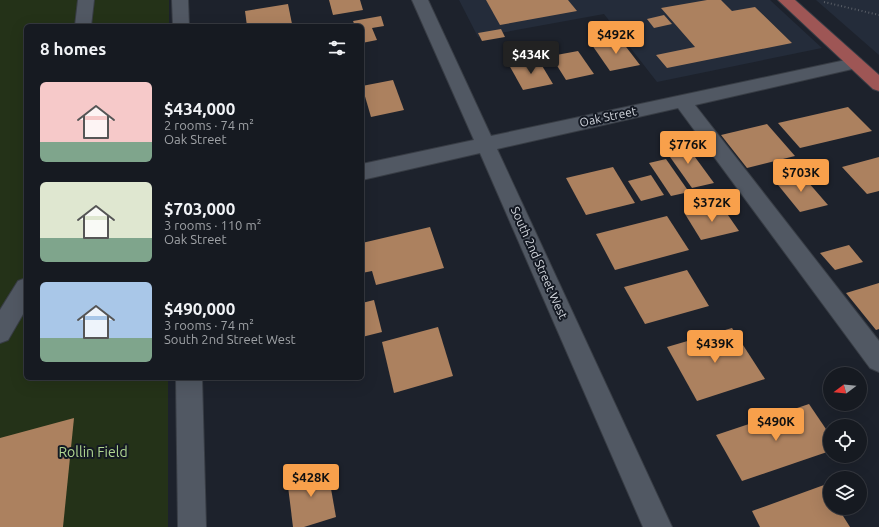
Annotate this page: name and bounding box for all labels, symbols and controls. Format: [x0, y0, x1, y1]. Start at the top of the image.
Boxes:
pin: $492K [588, 21, 644, 55]
text: $492K [597, 27, 635, 41]
icon: filters [326, 37, 348, 59]
text: 8 homes [40, 39, 106, 58]
pin: $434K [503, 41, 559, 75]
text: $434K [512, 47, 550, 61]
icon: home [72, 98, 120, 146]
text: $434,000 [164, 99, 235, 118]
street label: Oak Street [578, 104, 638, 129]
text: 2 rooms · 74 m² [164, 118, 254, 132]
pin: $776K [660, 131, 716, 165]
text: Oak Street [164, 132, 227, 146]
text: $776K [669, 137, 707, 151]
pin: $703K [773, 159, 829, 193]
text: $703K [782, 165, 820, 179]
pin: $372K [684, 189, 740, 223]
text: $372K [693, 195, 731, 209]
icon: home [72, 198, 120, 246]
text: $703,000 [164, 199, 235, 218]
street label: South 2nd Street West [509, 205, 570, 321]
text: 3 rooms · 110 m² [164, 218, 261, 232]
text: Oak Street [164, 232, 227, 246]
icon: home [72, 298, 120, 346]
text: $490,000 [164, 299, 235, 318]
text: 3 rooms · 74 m² [164, 318, 254, 332]
pin: $439K [687, 330, 743, 364]
text: South 2nd Street West [164, 332, 296, 346]
text: $439K [696, 336, 734, 350]
north arrow [823, 367, 867, 411]
map controls [823, 367, 867, 515]
pin: $490K [748, 408, 804, 442]
text: $490K [757, 414, 795, 428]
button: locate [823, 419, 867, 463]
park label: Rollin Field [58, 444, 128, 460]
pin: $428K [283, 464, 339, 498]
text: $428K [292, 470, 330, 484]
button: layers [823, 471, 867, 515]

